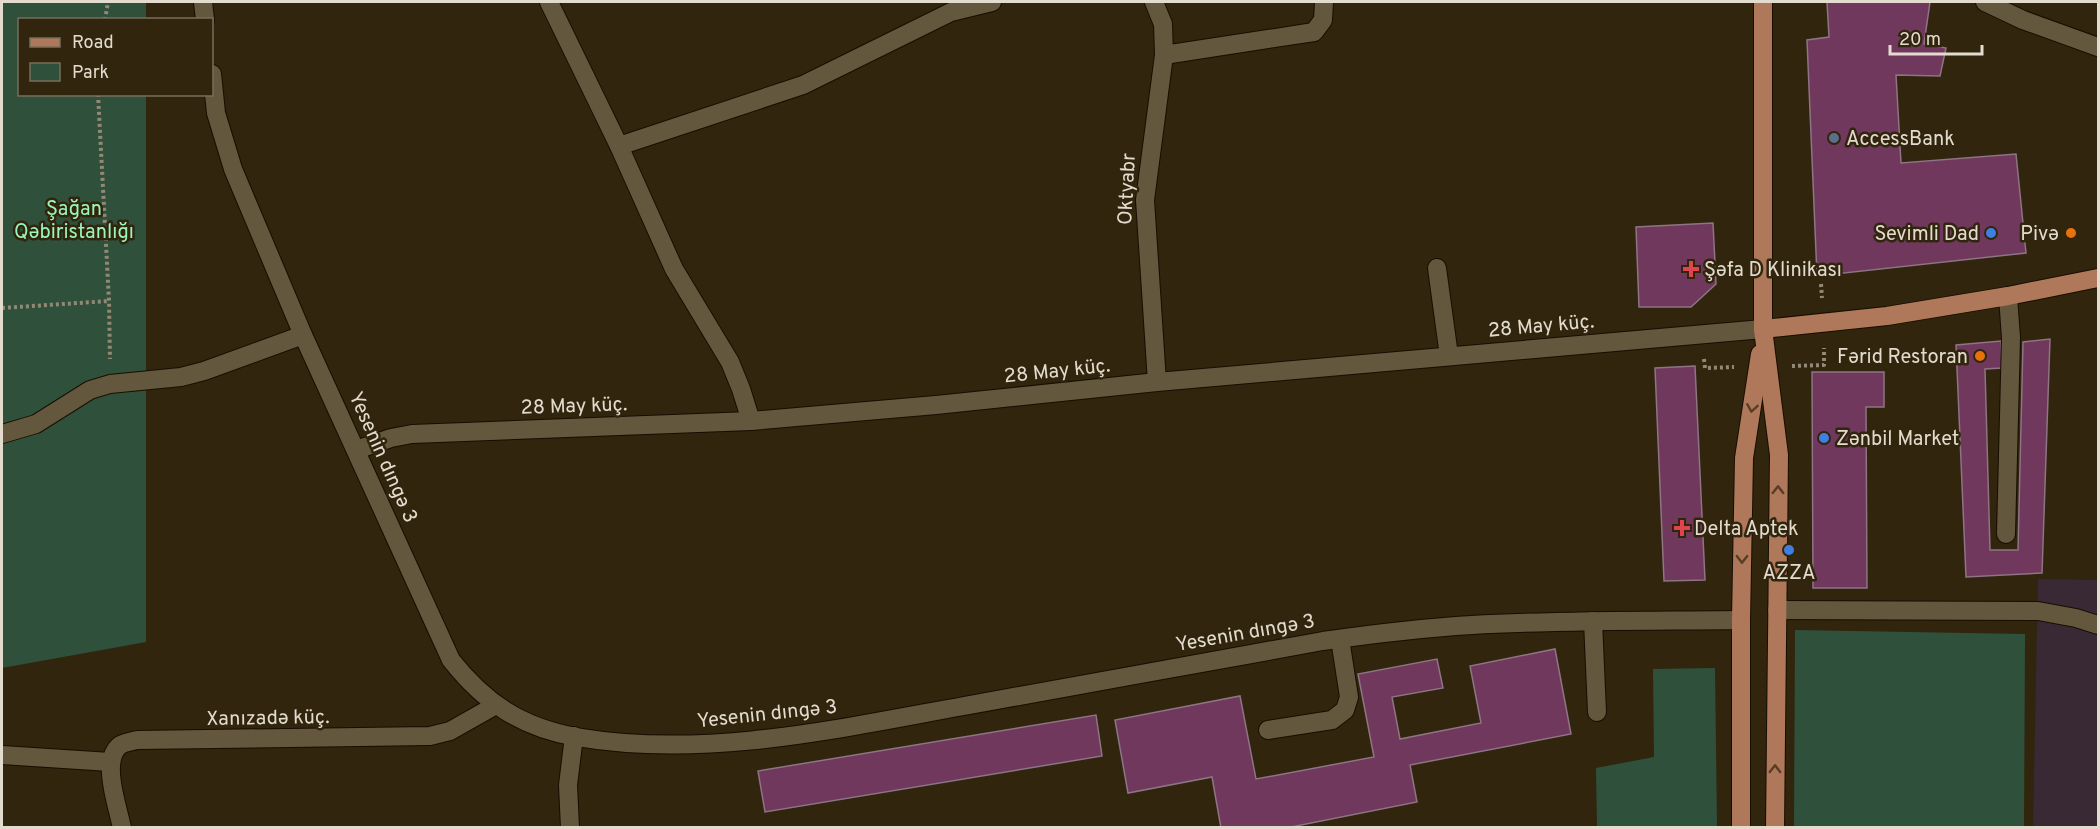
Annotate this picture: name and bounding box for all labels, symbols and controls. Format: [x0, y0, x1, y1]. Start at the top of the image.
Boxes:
legend [18, 18, 213, 96]
scale bar [1890, 18, 1982, 56]
text: 20 m [1899, 29, 1941, 52]
text: Road [72, 32, 114, 55]
text: Park [72, 62, 109, 85]
place label: AccessBank [1846, 127, 1955, 153]
marker: AccessBank [1827, 131, 1841, 145]
street label: Oktyabr [1113, 152, 1143, 226]
park label: Şağan Qəbiristanlığı [14, 197, 134, 246]
place label: Sevimli Dad [1874, 222, 1979, 248]
place label: Pivə [2020, 222, 2059, 248]
marker: Sevimli Dad [1984, 226, 1998, 240]
marker: Pivə [2064, 226, 2078, 240]
place label: Şəfa D Klinikası [1704, 258, 1842, 284]
marker: Şəfa D Klinikası [1682, 260, 1700, 278]
street label: 28 May küç. [1487, 309, 1596, 345]
place label: Fərid Restoran [1837, 345, 1968, 371]
marker: Fərid Restoran [1973, 349, 1987, 363]
street label: 28 May küç. [1003, 353, 1112, 391]
street label: Yesenin dıngə 3 [342, 388, 423, 527]
street label: 28 May küç. [520, 392, 628, 422]
one-way arrow [1746, 403, 1758, 413]
place label: Zənbil Market [1836, 427, 1959, 453]
marker: Zənbil Market [1817, 431, 1831, 445]
one-way arrow [1772, 486, 1784, 495]
place label: Delta Aptek [1694, 517, 1799, 543]
marker: Delta Aptek [1675, 521, 1689, 535]
marker: AZZA [1782, 543, 1796, 557]
one-way arrow [1736, 554, 1748, 563]
place label: AZZA [1762, 561, 1816, 587]
street label: Yesenin dıngə 3 [1174, 609, 1317, 659]
street label: Yesenin dıngə 3 [696, 695, 839, 735]
street label: Xanızadə küç. [206, 705, 330, 733]
one-way arrow [1769, 765, 1781, 774]

